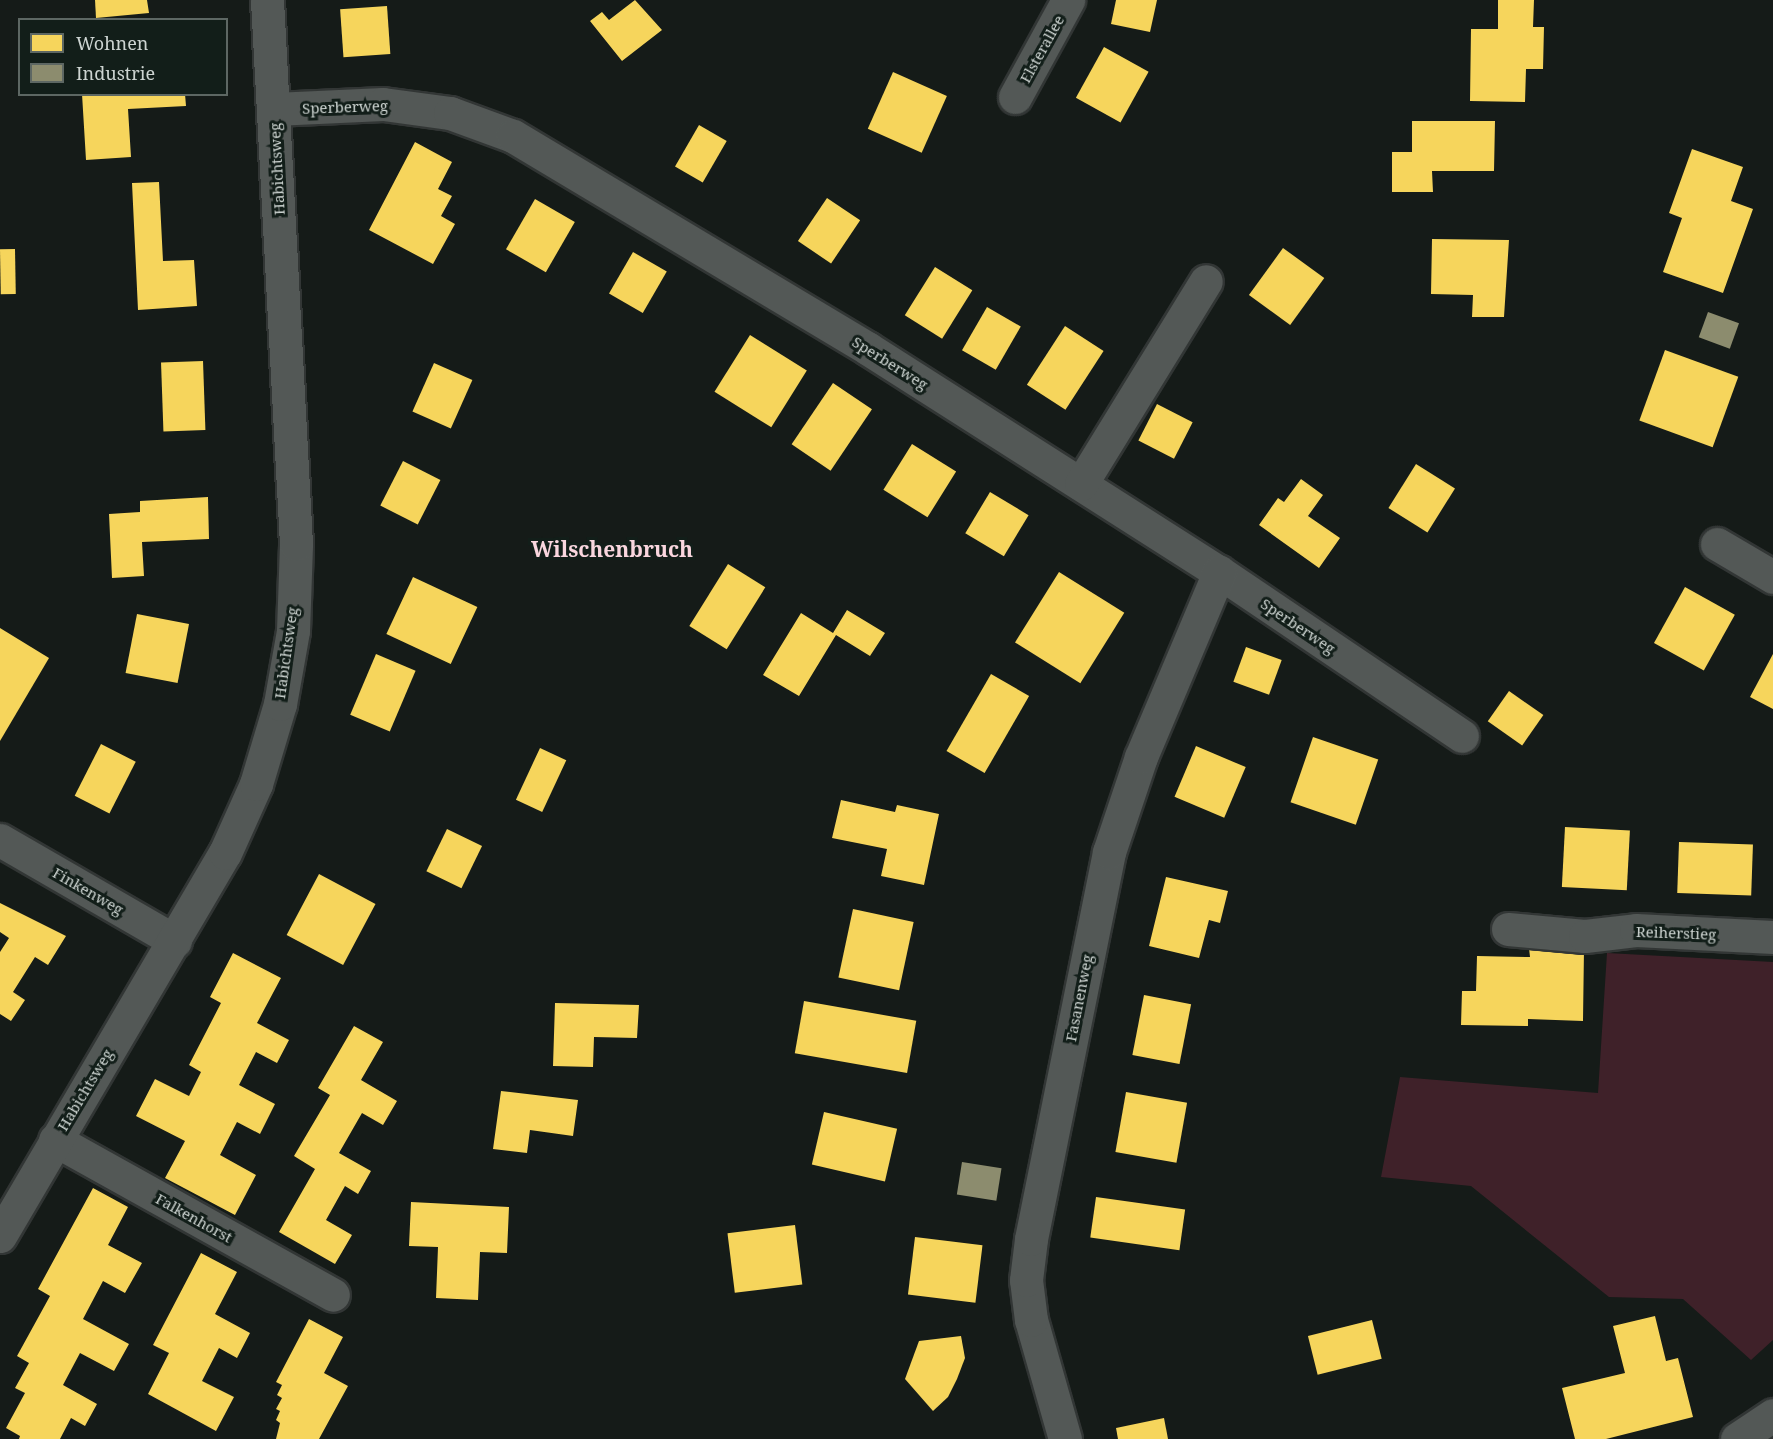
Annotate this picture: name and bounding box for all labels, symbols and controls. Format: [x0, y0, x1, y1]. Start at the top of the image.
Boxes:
street label: Elsterallee [1016, 12, 1068, 86]
legend [18, 18, 228, 96]
text: Wohnen [76, 31, 148, 55]
text: Industrie [76, 61, 155, 85]
street label: Sperberweg [302, 97, 388, 117]
street label: Habichtsweg [266, 122, 288, 216]
street label: Sperberweg [849, 333, 931, 393]
district label: Wilschenbruch [531, 536, 693, 562]
street label: Sperberweg [1257, 595, 1339, 657]
street label: Habichtsweg [271, 606, 301, 700]
street label: Finkenweg [49, 864, 127, 918]
street label: Reiherstieg [1636, 923, 1716, 943]
street label: Fasanenweg [1062, 953, 1096, 1043]
street label: Habichtsweg [54, 1046, 116, 1134]
street label: Falkenhorst [153, 1190, 235, 1246]

